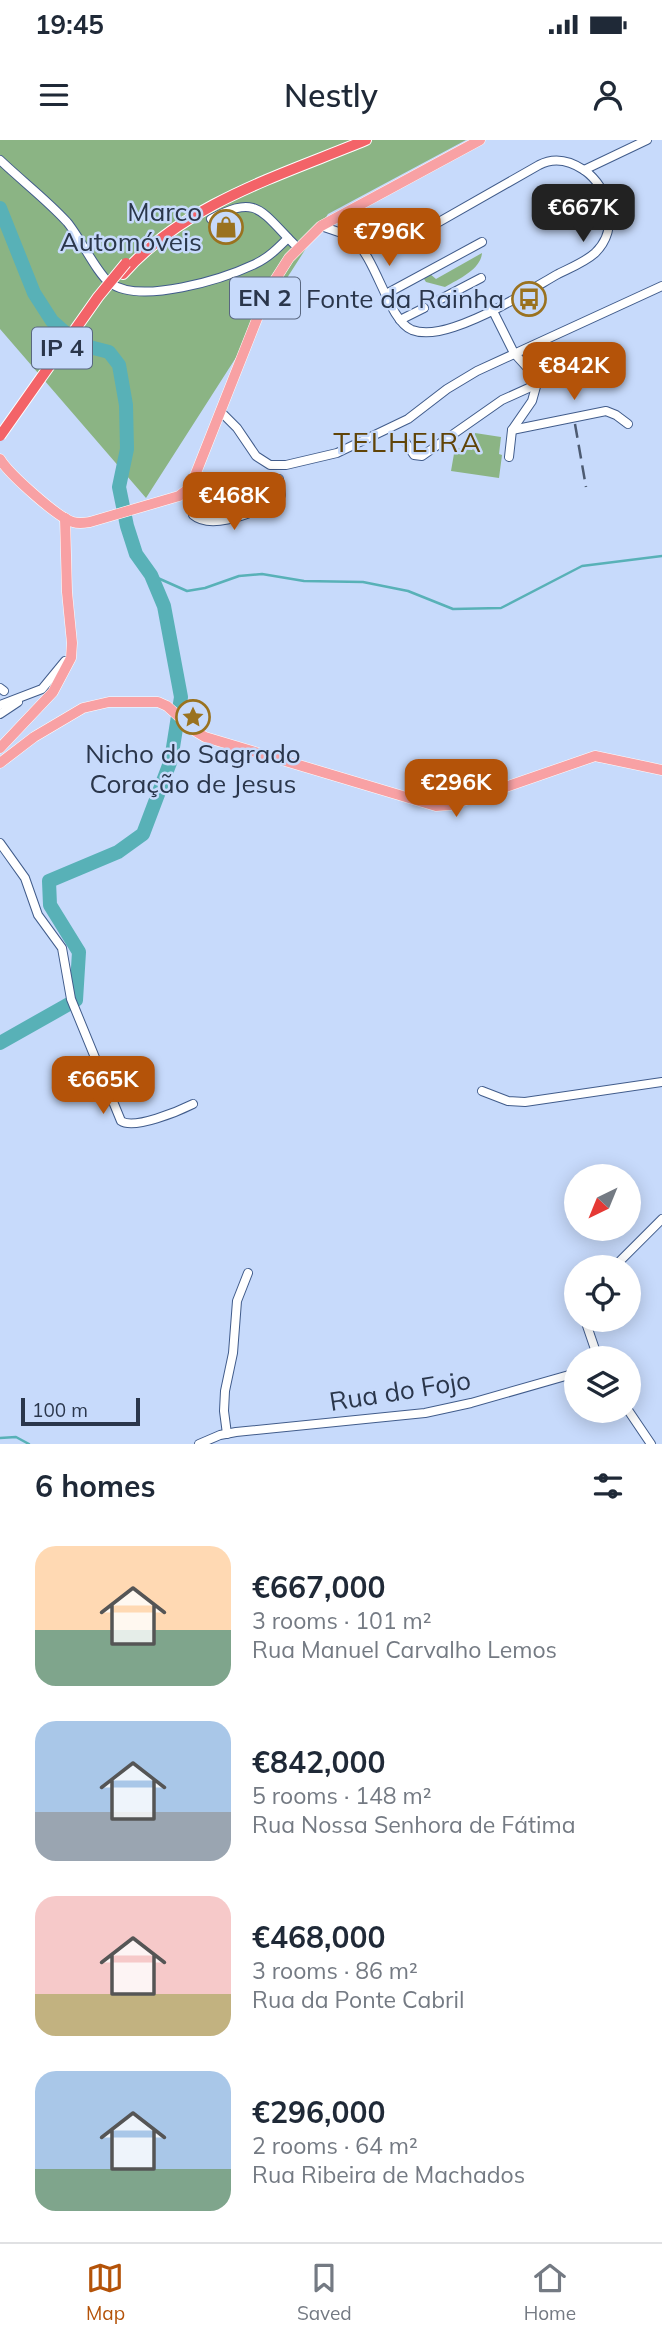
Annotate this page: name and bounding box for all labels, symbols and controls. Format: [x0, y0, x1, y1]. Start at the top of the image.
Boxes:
text: 19:45 [35, 8, 104, 41]
text: Nestly [284, 75, 378, 115]
icon: menu [35, 76, 73, 114]
icon: person [589, 76, 627, 114]
pin: €667K [534, 184, 632, 244]
text: €667K [548, 192, 618, 221]
place label: Marco Automóveis [60, 195, 202, 258]
shop icon: Marco Automóveis [207, 208, 245, 246]
pin: €796K [340, 208, 438, 268]
text: €796K [354, 216, 424, 245]
road number: EN 2 [230, 278, 300, 318]
bus stop icon: Fonte da Rainha [510, 280, 548, 318]
place label: Fonte da Rainha [306, 282, 504, 315]
road number: IP 4 [32, 328, 92, 369]
pin: €842K [525, 342, 623, 402]
text: €842K [539, 350, 609, 379]
district label: TELHEIRA [333, 424, 483, 459]
pin: €468K [185, 472, 283, 532]
text: €468K [199, 480, 269, 509]
place icon: Nicho do Sagrado Coração de Jesus [174, 698, 212, 736]
place label: Nicho do Sagrado Coração de Jesus [85, 737, 301, 800]
pin: €296K [407, 760, 505, 819]
text: €296K [421, 767, 491, 796]
pin: €665K [54, 1056, 152, 1116]
text: €665K [68, 1064, 138, 1093]
north arrow [564, 1164, 640, 1241]
map controls [564, 1164, 641, 1423]
button: locate [564, 1255, 641, 1332]
button: layers [564, 1346, 641, 1423]
street label: Rua do Fojo [327, 1363, 473, 1418]
scale bar [21, 1395, 140, 1427]
text: 100 m [32, 1398, 88, 1422]
text: 6 homes [35, 1467, 156, 1505]
icon: filters [589, 1467, 627, 1505]
text: €667,000 [252, 1568, 385, 1606]
icon: home [91, 1574, 175, 1658]
text: 3 rooms · 101 m² [252, 1606, 432, 1635]
text: Rua Manuel Carvalho Lemos [252, 1635, 557, 1664]
text: €842,000 [252, 1743, 385, 1781]
icon: home [91, 1749, 175, 1833]
text: 5 rooms · 148 m² [252, 1781, 432, 1810]
text: Rua Nossa Senhora de Fátima [252, 1810, 575, 1839]
text: €468,000 [252, 1918, 385, 1956]
icon: home [91, 1924, 175, 2008]
text: 3 rooms · 86 m² [252, 1956, 418, 1985]
text: Rua da Ponte Cabril [252, 1985, 464, 2014]
text: €296,000 [252, 2093, 385, 2131]
icon: home [91, 2099, 175, 2183]
text: 2 rooms · 64 m² [252, 2131, 418, 2160]
text: Rua Ribeira de Machados [252, 2160, 525, 2189]
tab: Map [86, 2259, 125, 2325]
tab: Saved [297, 2259, 352, 2325]
tab: Home [524, 2259, 576, 2325]

